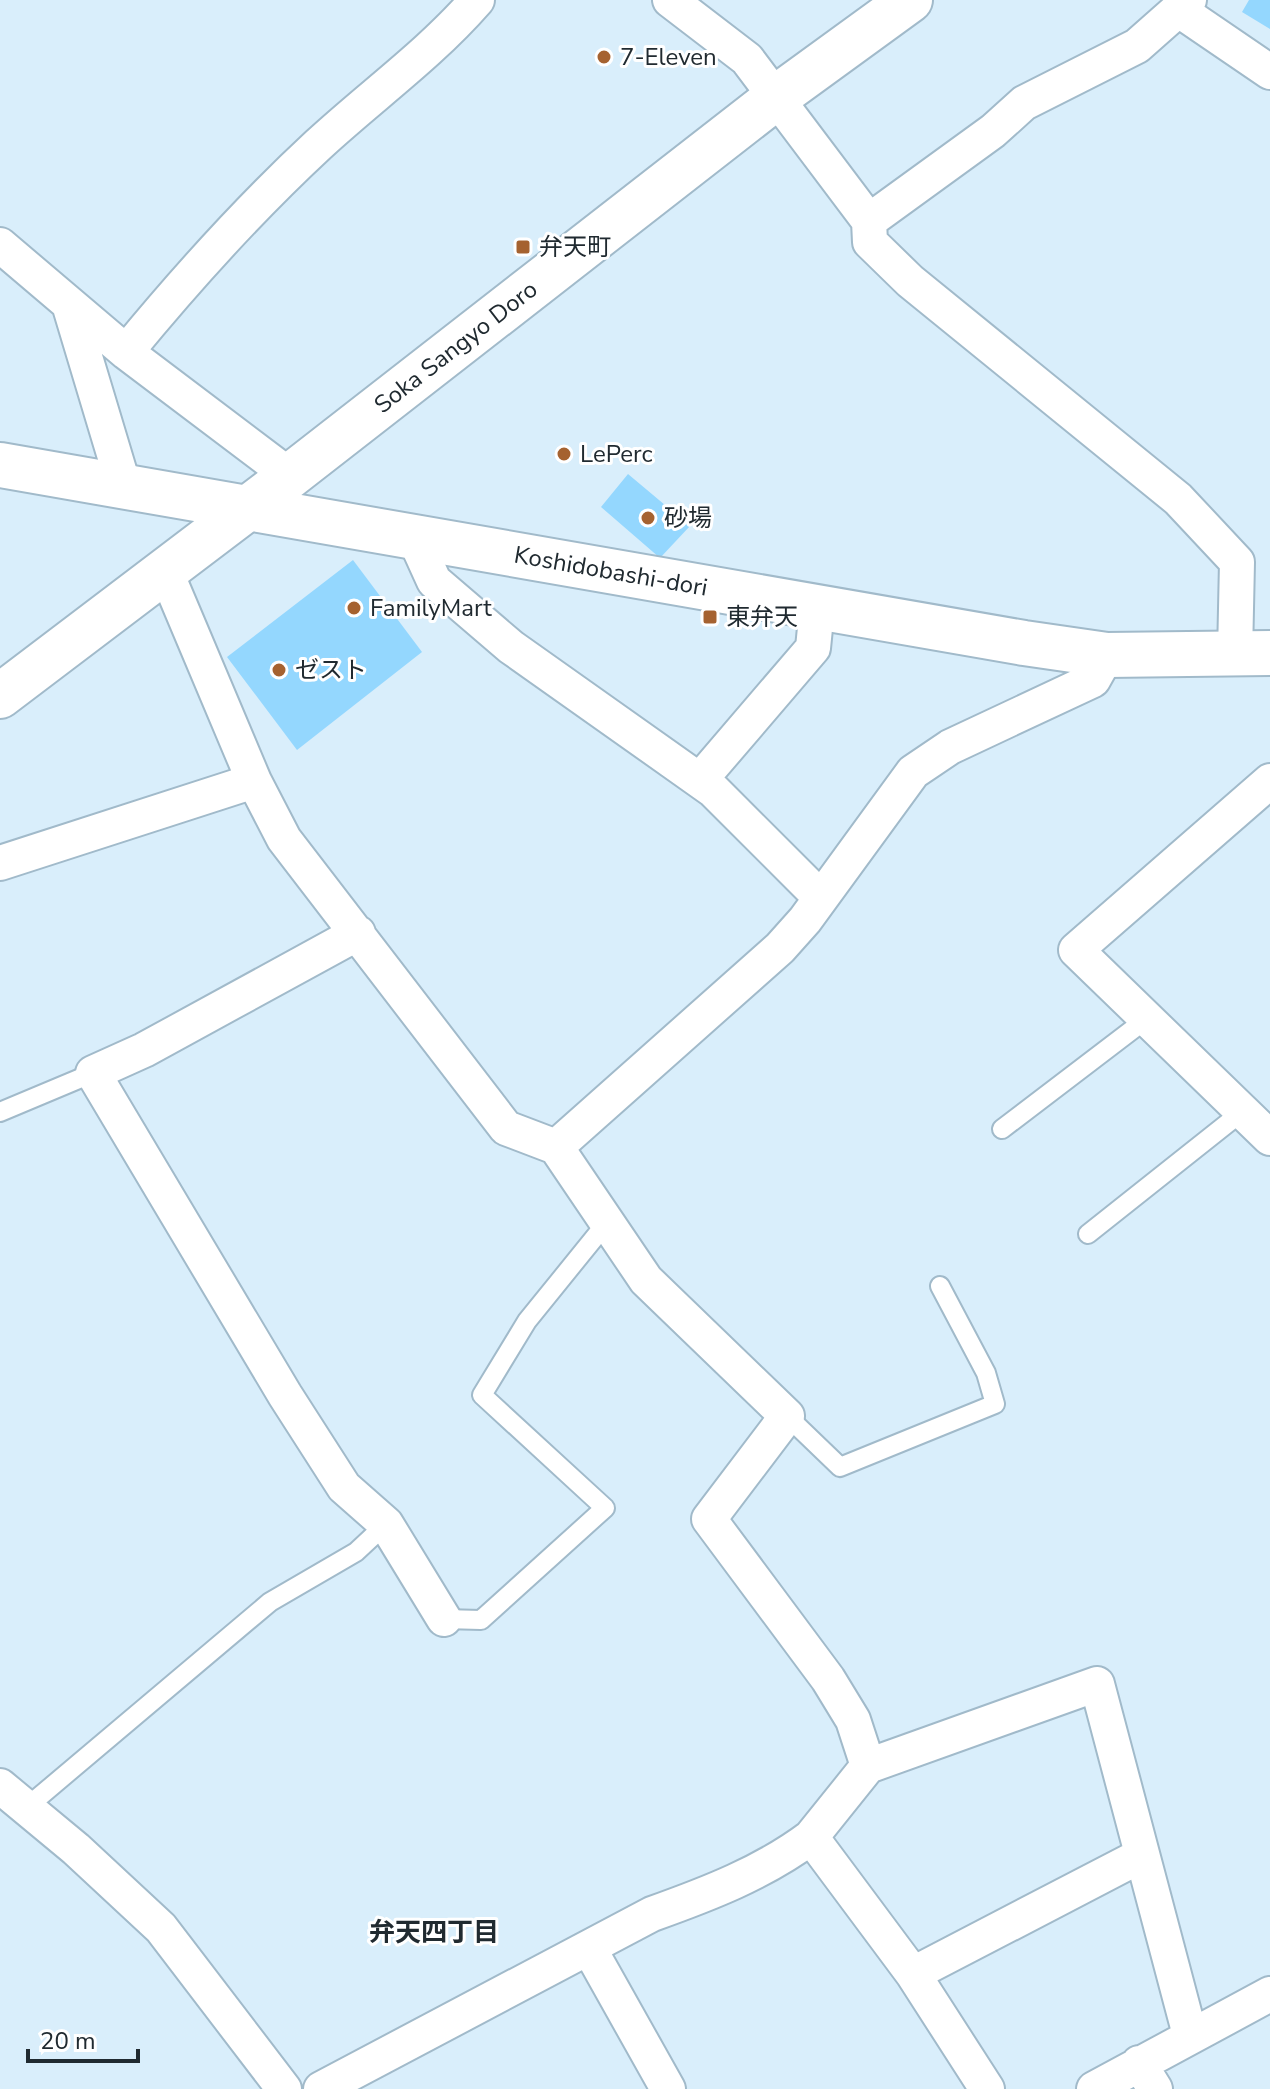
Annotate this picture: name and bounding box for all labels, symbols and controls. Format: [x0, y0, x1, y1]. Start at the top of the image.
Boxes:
place label: 7-Eleven [620, 41, 717, 73]
marker: 7-Eleven [595, 48, 613, 66]
place label: 弁天町 [539, 231, 611, 263]
marker: 弁天町 [514, 238, 532, 256]
street label: Soka Sangyo Doro [367, 273, 544, 421]
place label: LePerc [580, 438, 653, 470]
marker: LePerc [555, 445, 573, 463]
place label: 砂場 [664, 502, 712, 534]
marker: 砂場 [639, 509, 657, 527]
street label: Koshidobashi-dori [512, 539, 710, 604]
place label: FamilyMart [370, 592, 492, 624]
marker: FamilyMart [345, 599, 363, 617]
place label: 東弁天 [726, 601, 798, 633]
marker: 東弁天 [701, 608, 719, 626]
place label: ゼスト [295, 654, 367, 686]
marker: ゼスト [270, 661, 288, 679]
district label: 弁天四丁目 [369, 1915, 499, 1950]
scale bar [28, 2013, 138, 2063]
text: 20 m [40, 2025, 96, 2057]

